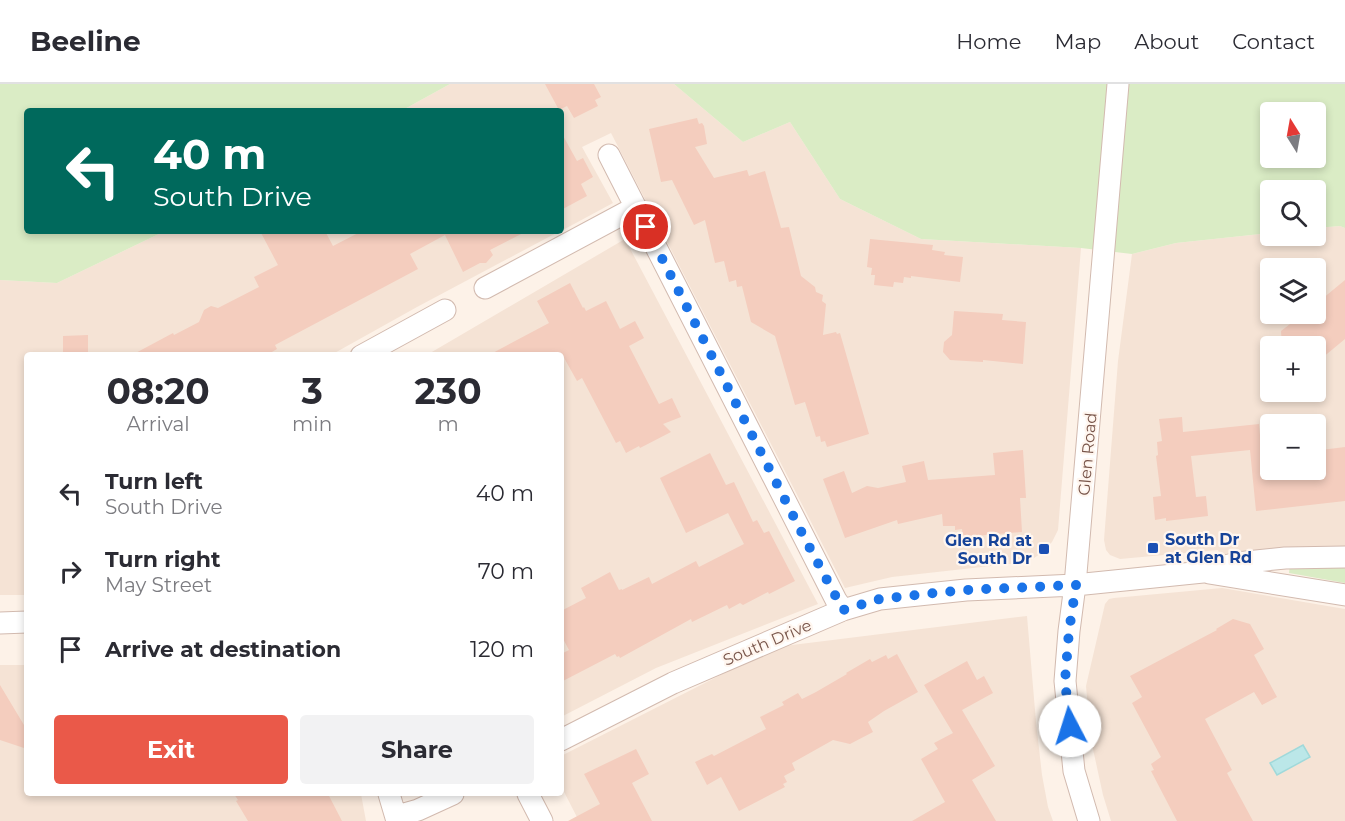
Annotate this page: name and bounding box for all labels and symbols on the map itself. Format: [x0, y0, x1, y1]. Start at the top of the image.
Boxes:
north arrow [1260, 102, 1326, 168]
pin [620, 201, 671, 252]
street label: Glen Road [1074, 412, 1101, 496]
place label: South Dr at Glen Rd [1165, 530, 1252, 567]
place label: Glen Rd at South Dr [945, 531, 1032, 568]
marker: South Dr at Glen Rd [1146, 541, 1160, 555]
marker: Glen Rd at South Dr [1037, 542, 1051, 556]
street label: South Drive [720, 615, 814, 670]
position arrow [1038, 694, 1102, 758]

